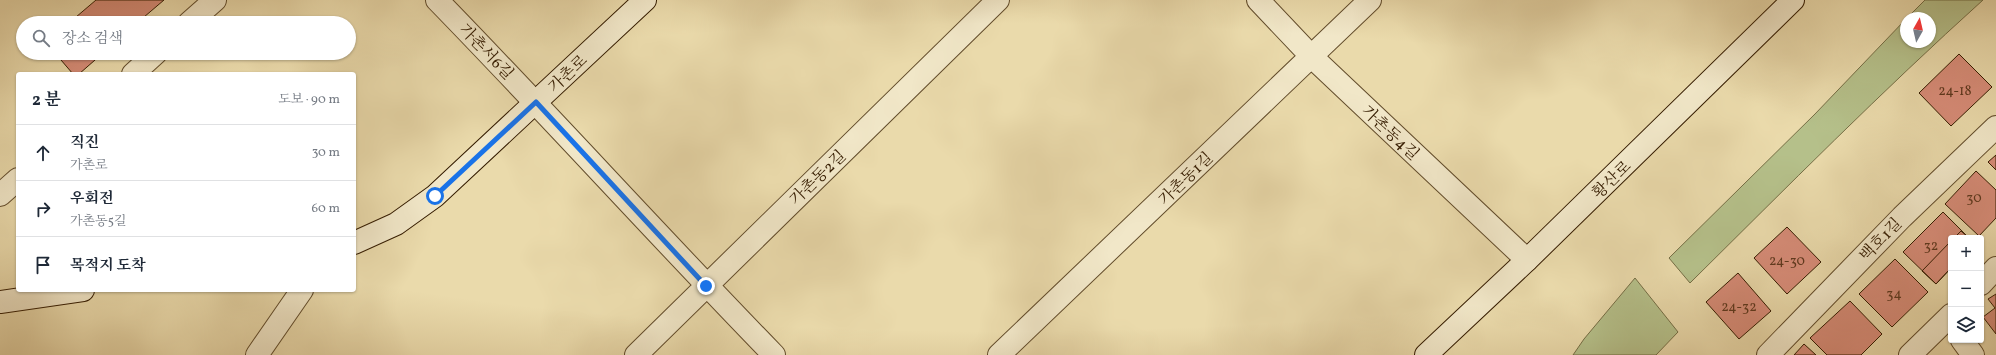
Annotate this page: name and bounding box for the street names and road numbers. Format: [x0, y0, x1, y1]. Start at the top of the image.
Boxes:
street label: 가촌서6길 [453, 20, 518, 85]
street label: 가촌로 [544, 50, 593, 98]
street label: 가촌동4길 [1356, 101, 1423, 166]
street label: 가촌동2길 [785, 146, 851, 211]
street label: 가촌동1길 [1154, 148, 1219, 211]
street label: 황산로 [1588, 156, 1637, 204]
street label: 백호1길 [1855, 214, 1908, 267]

